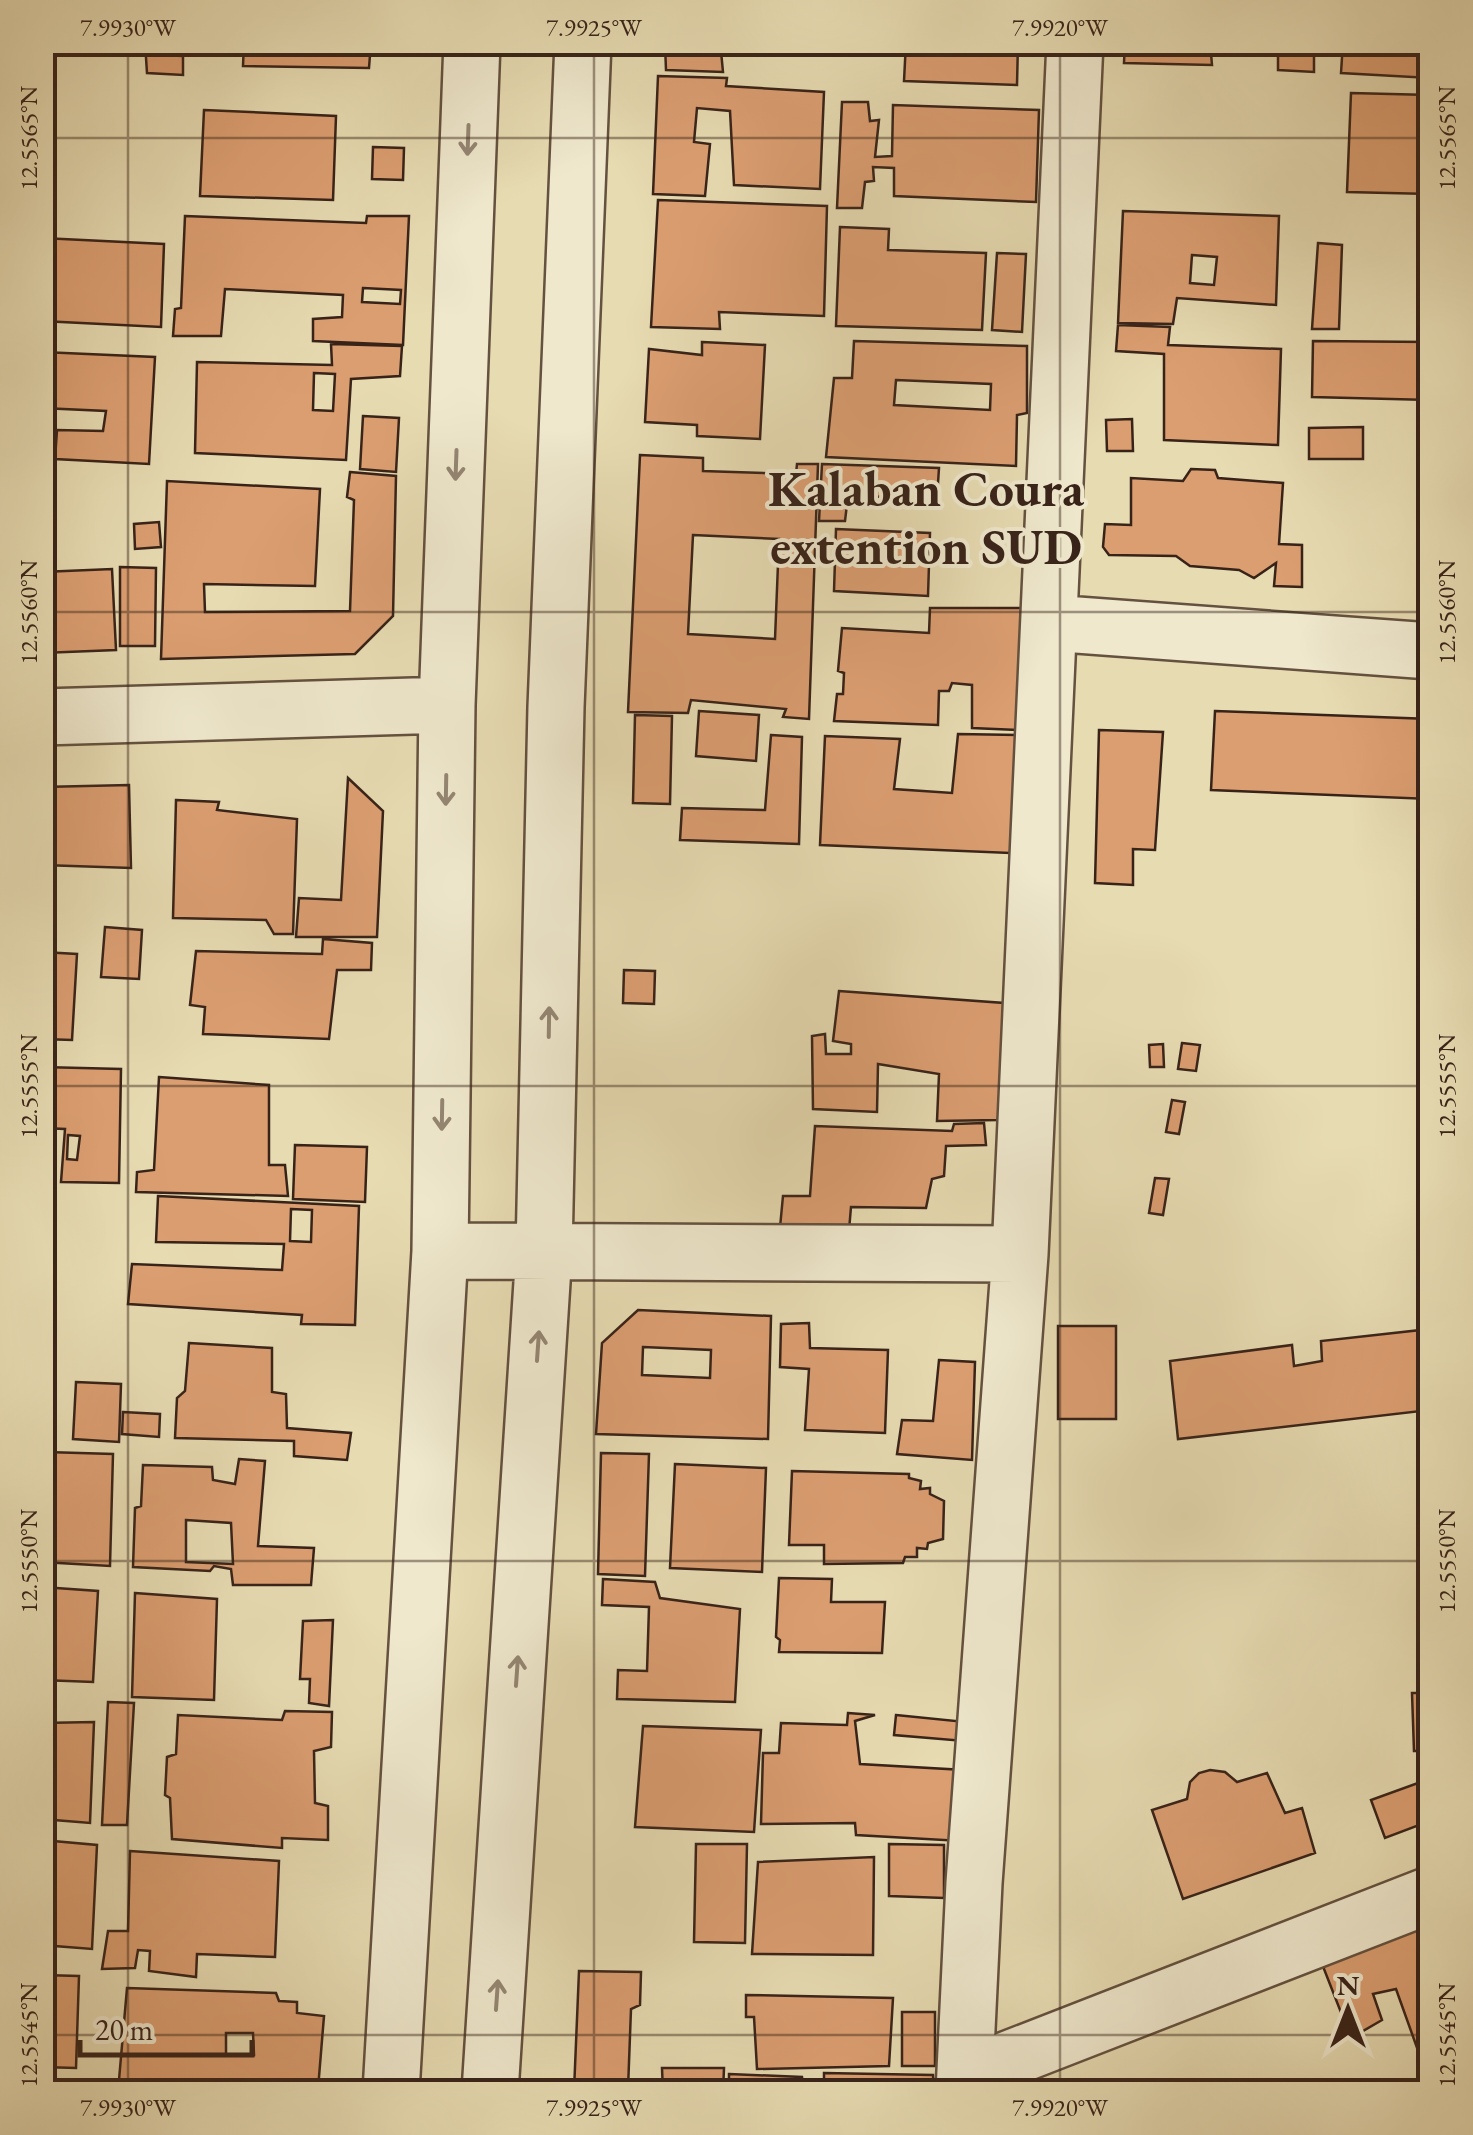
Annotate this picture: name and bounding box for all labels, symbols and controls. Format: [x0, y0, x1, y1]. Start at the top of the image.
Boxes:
text: 7.9930°W [80, 11, 177, 43]
text: 7.9925°W [546, 11, 643, 43]
text: 7.9920°W [1012, 11, 1109, 43]
text: 12.5565°N [12, 85, 44, 190]
text: 12.5565°N [1430, 85, 1462, 190]
one-way arrow [458, 123, 477, 155]
one-way arrow [446, 448, 465, 480]
district label: Kalaban Coura extention SUD [768, 456, 1085, 579]
text: 12.5560°N [12, 559, 44, 664]
text: 12.5560°N [1430, 559, 1462, 664]
one-way arrow [436, 772, 456, 805]
one-way arrow [539, 1006, 558, 1038]
text: 12.5555°N [12, 1033, 44, 1138]
text: 12.5555°N [1430, 1033, 1462, 1138]
one-way arrow [432, 1098, 452, 1130]
one-way arrow [529, 1331, 548, 1363]
text: 12.5550°N [12, 1508, 44, 1613]
text: 12.5550°N [1430, 1508, 1462, 1613]
one-way arrow [508, 1655, 527, 1687]
north arrow [1298, 1960, 1398, 2060]
text: N [1337, 1967, 1360, 2003]
one-way arrow [488, 1980, 507, 2012]
text: 12.5545°N [12, 1982, 44, 2087]
text: 12.5545°N [1430, 1982, 1462, 2087]
scale bar [80, 1995, 252, 2057]
text: 20 m [95, 2010, 153, 2049]
text: 7.9930°W [80, 2091, 177, 2123]
text: 7.9925°W [546, 2091, 643, 2123]
text: 7.9920°W [1012, 2091, 1109, 2123]

